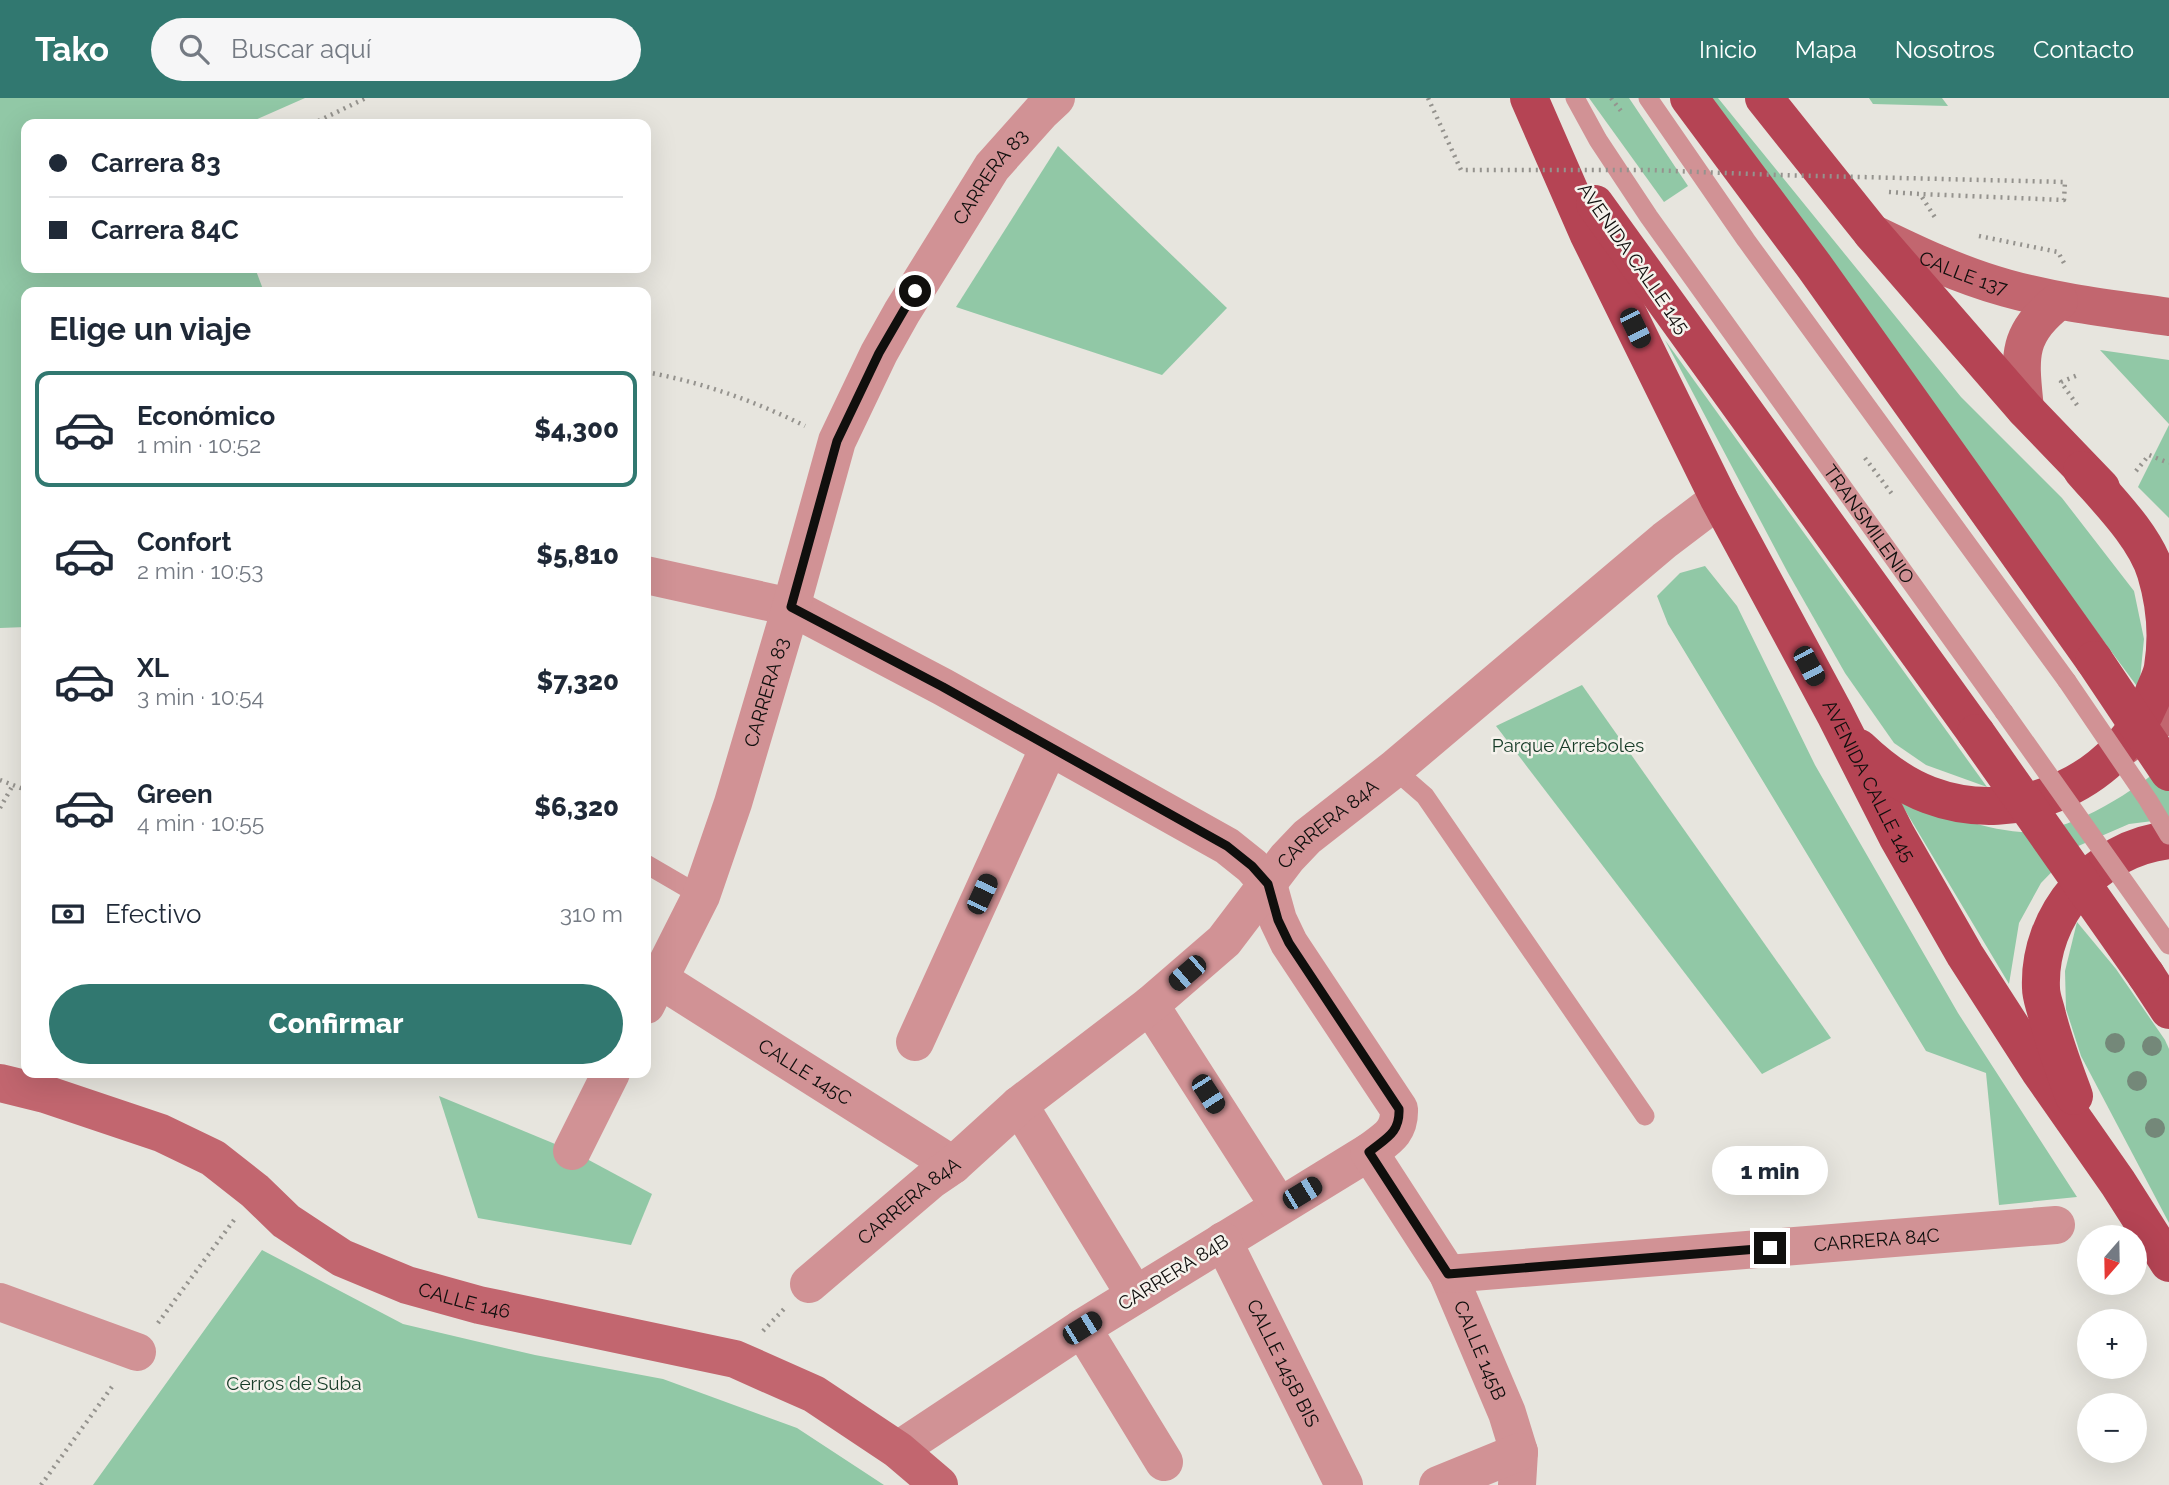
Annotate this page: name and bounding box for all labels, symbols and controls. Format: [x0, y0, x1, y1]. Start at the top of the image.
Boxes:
search box [151, 18, 641, 81]
text: Tako [35, 30, 109, 69]
icon: search [175, 30, 213, 68]
text: Buscar aquí [231, 34, 371, 64]
text: Inicio [1699, 35, 1757, 64]
text: Mapa [1795, 35, 1857, 64]
text: Nosotros [1895, 35, 1995, 64]
text: Contacto [2033, 35, 2134, 64]
street label: CARRERA 83 [948, 124, 1032, 229]
text: Carrera 83 [91, 148, 221, 178]
street label: AVENIDA CALLE 145 [1574, 178, 1694, 338]
text: Carrera 84C [91, 215, 239, 245]
street label: CALLE 137 [1916, 246, 2010, 299]
route start [899, 275, 931, 307]
car [1617, 305, 1654, 351]
text: Elige un viaje [49, 310, 251, 347]
icon: car [53, 398, 116, 461]
text: Económico [137, 401, 275, 431]
text: $4,300 [534, 414, 619, 444]
text: 1 min · 10:52 [137, 431, 261, 458]
street label: TRANSMILENIO [1819, 460, 1919, 588]
icon: car [53, 524, 116, 587]
text: Confort [137, 527, 231, 557]
text: $5,810 [536, 540, 619, 570]
text: 2 min · 10:53 [137, 557, 264, 584]
street label: CARRERA 83 [739, 635, 792, 750]
car [1790, 643, 1829, 689]
icon: car [53, 650, 116, 713]
text: XL [137, 653, 169, 683]
text: $7,320 [537, 666, 619, 696]
text: 3 min · 10:54 [137, 683, 264, 710]
street label: AVENIDA CALLE 145 [1818, 696, 1920, 865]
park label: Parque Arreboles [1492, 734, 1644, 756]
street label: CARRERA 84A [1272, 775, 1383, 873]
icon: car [53, 776, 116, 839]
text: Green [137, 779, 213, 809]
text: $6,320 [534, 792, 619, 822]
text: 4 min · 10:55 [137, 809, 264, 836]
car [964, 871, 1001, 917]
icon: cash [49, 895, 87, 933]
text: Efectivo [105, 899, 202, 929]
text: 310 m [560, 900, 623, 927]
car [1165, 951, 1210, 995]
button: Confirmar [49, 984, 623, 1064]
street label: CALLE 145C [754, 1034, 856, 1109]
car [1188, 1071, 1229, 1117]
callout: 1 min [1712, 1146, 1828, 1196]
street label: CARRERA 84A [853, 1152, 964, 1249]
text: 1 min [1740, 1157, 1800, 1184]
car [1279, 1173, 1326, 1213]
street label: CARRERA 84C [1813, 1223, 1940, 1255]
north arrow [2077, 1225, 2147, 1295]
map controls [2077, 1225, 2147, 1463]
street label: CARRERA 84B [1114, 1229, 1232, 1315]
route end [1754, 1232, 1786, 1264]
street label: CALLE 146 [416, 1278, 513, 1322]
street label: CALLE 145B BIS [1243, 1295, 1324, 1430]
street label: CALLE 145B [1449, 1297, 1511, 1403]
car [1059, 1308, 1106, 1348]
button: + [2077, 1309, 2147, 1379]
park label: Cerros de Suba [226, 1372, 362, 1394]
button: − [2077, 1393, 2147, 1463]

